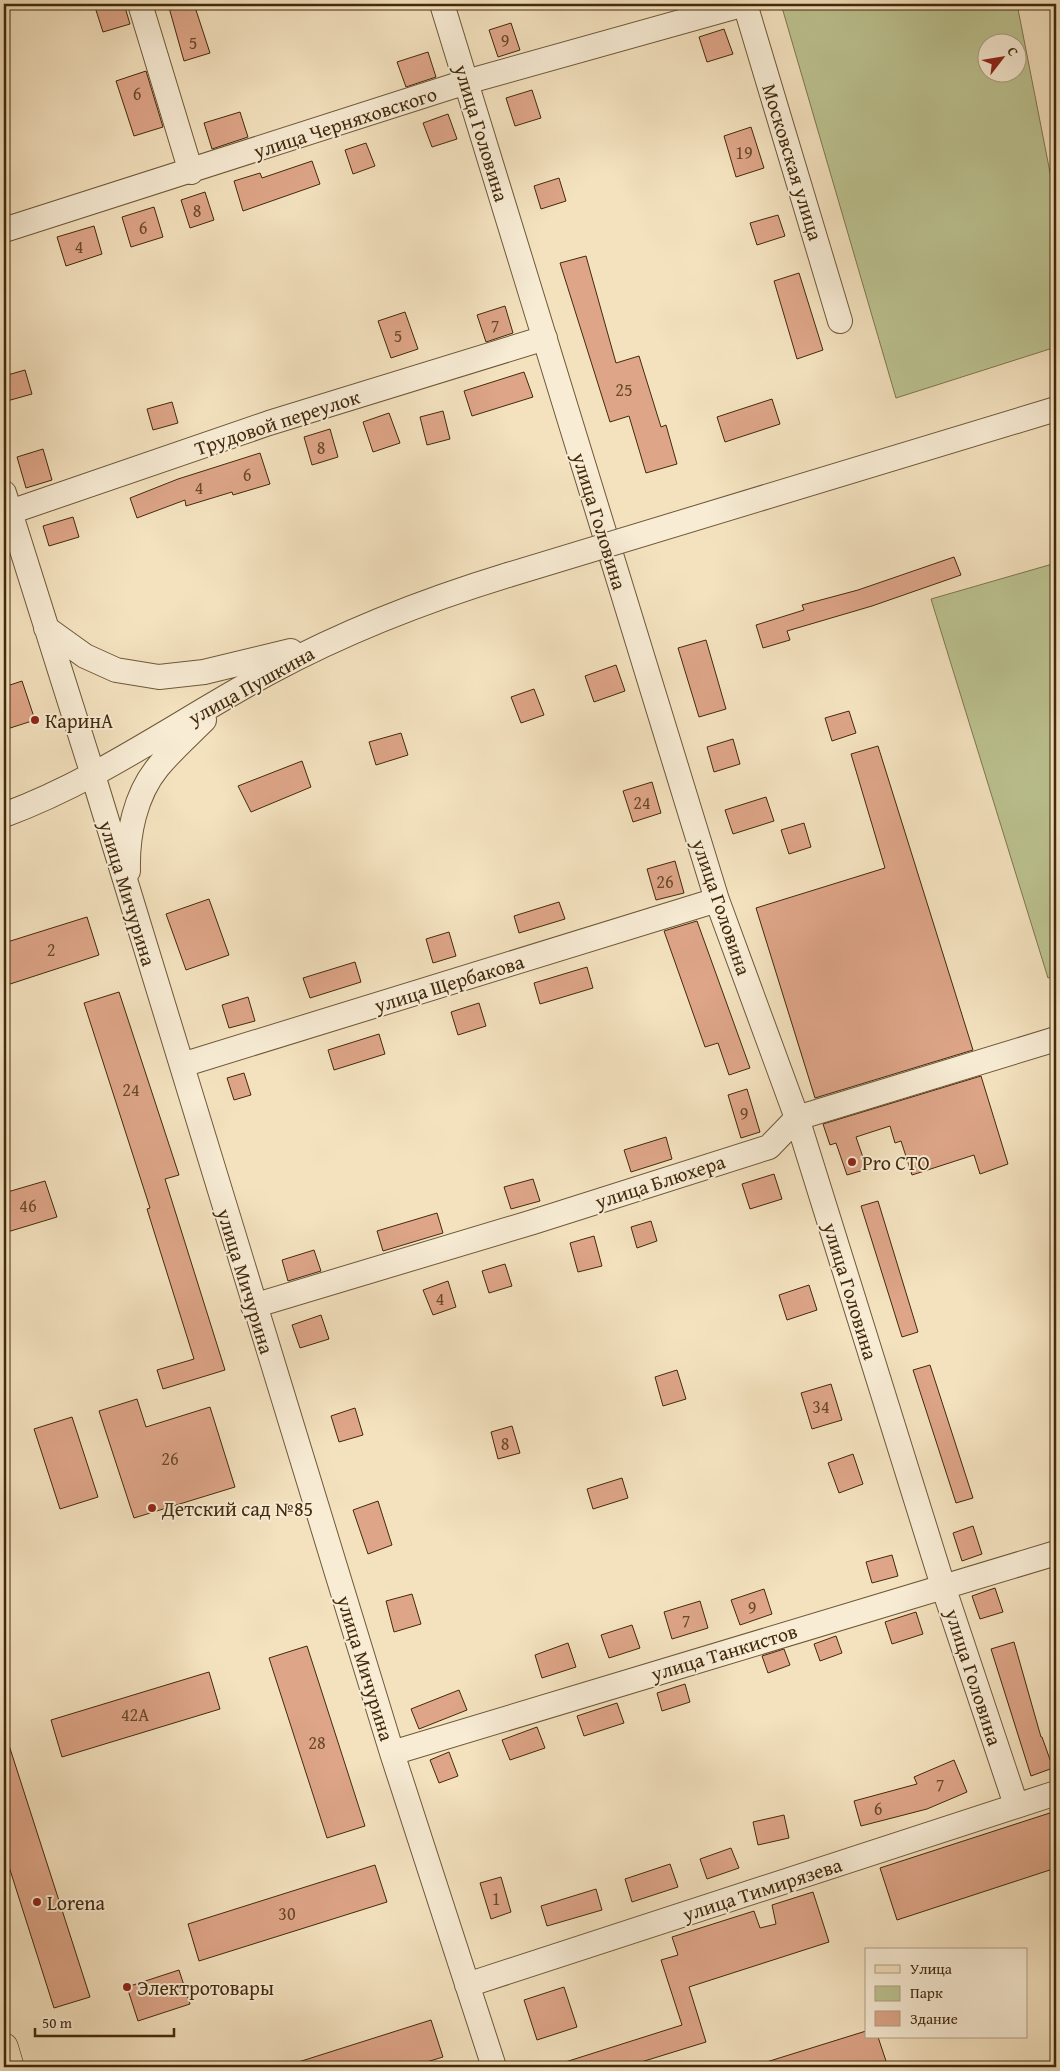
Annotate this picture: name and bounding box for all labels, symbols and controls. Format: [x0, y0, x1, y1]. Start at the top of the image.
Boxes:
house number: 9 [501, 27, 509, 54]
house number: 5 [189, 29, 197, 56]
north arrow [978, 32, 1028, 82]
text: С [1003, 43, 1024, 60]
street label: улица Головина [447, 60, 517, 206]
street label: улица Черняховского [249, 79, 440, 166]
house number: 6 [133, 80, 141, 107]
street label: Московская улица [755, 80, 831, 244]
house number: 19 [735, 139, 753, 166]
house number: 8 [193, 197, 201, 224]
house number: 6 [139, 214, 147, 241]
house number: 4 [75, 233, 83, 260]
house number: 7 [491, 312, 499, 339]
house number: 5 [394, 322, 402, 349]
house number: 25 [615, 376, 633, 403]
street label: Трудовой переулок [191, 381, 364, 462]
house number: 8 [317, 434, 325, 461]
street label: улица Головина [565, 448, 635, 594]
house number: 6 [243, 461, 251, 488]
house number: 4 [195, 474, 203, 501]
street label: улица Пушкина [182, 638, 320, 732]
place label: КаринА [45, 706, 113, 735]
marker: КаринА [29, 714, 41, 726]
house number: 24 [633, 789, 651, 816]
street label: улица Мичурина [92, 816, 164, 970]
street label: улица Головина [685, 834, 759, 979]
house number: 26 [656, 868, 674, 895]
house number: 2 [47, 936, 55, 963]
street label: улица Щербакова [370, 946, 528, 1020]
house number: 24 [122, 1076, 140, 1103]
house number: 9 [740, 1100, 748, 1127]
street label: улица Блюхера [590, 1146, 729, 1216]
place label: Pro СТО [862, 1148, 930, 1177]
marker: Pro СТО [846, 1156, 858, 1168]
house number: 46 [19, 1192, 37, 1219]
street label: улица Мичурина [210, 1204, 282, 1358]
street label: улица Головина [816, 1218, 886, 1364]
house number: 4 [436, 1285, 444, 1312]
house number: 34 [812, 1393, 830, 1420]
house number: 8 [501, 1430, 509, 1457]
house number: 26 [161, 1445, 179, 1472]
place label: Детский сад №85 [161, 1494, 313, 1523]
marker: Детский сад №85 [146, 1502, 158, 1514]
street label: улица Мичурина [330, 1591, 402, 1745]
house number: 9 [748, 1594, 756, 1621]
street label: улица Головина [938, 1604, 1010, 1750]
house number: 7 [682, 1607, 690, 1634]
street label: улица Танкистов [646, 1616, 801, 1688]
house number: 42А [121, 1701, 149, 1728]
house number: 28 [308, 1729, 326, 1756]
house number: 7 [936, 1771, 944, 1798]
house number: 6 [874, 1795, 882, 1822]
street label: улица Тимирязева [678, 1849, 846, 1929]
house number: 1 [492, 1885, 500, 1912]
place label: Lorena [47, 1888, 106, 1917]
marker: Lorena [31, 1896, 43, 1908]
house number: 30 [278, 1900, 296, 1927]
legend [865, 1948, 1028, 2038]
text: Улица [910, 1958, 953, 1979]
place label: Электротовары [137, 1973, 274, 2002]
marker: Электротовары [121, 1981, 133, 1993]
text: Парк [910, 1982, 943, 2003]
scale bar [35, 2006, 174, 2038]
text: Здание [910, 2008, 958, 2029]
text: 50 m [42, 2012, 73, 2033]

